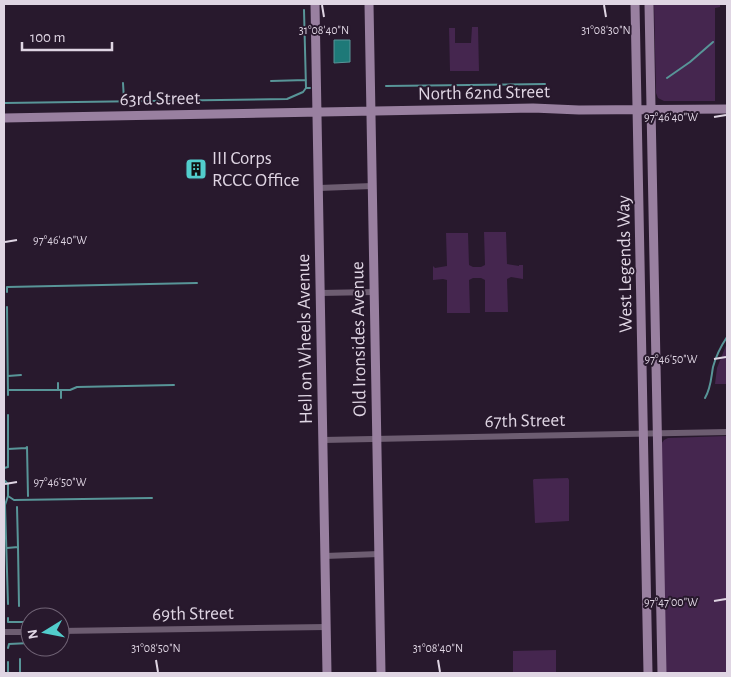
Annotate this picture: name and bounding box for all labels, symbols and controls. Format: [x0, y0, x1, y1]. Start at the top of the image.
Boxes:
scale bar [22, 20, 112, 52]
text: 31°08'40"N [299, 24, 349, 36]
text: 31°08'30"N [581, 24, 631, 36]
text: 100 m [30, 30, 65, 45]
street label: North 62nd Street [418, 82, 550, 104]
street label: 63rd Street [120, 89, 200, 109]
text: 97°46'40"W [644, 111, 698, 123]
place label: III Corps RCCC Office [212, 149, 300, 190]
building icon: III Corps RCCC Office [184, 157, 208, 181]
street label: West Legends Way [614, 195, 636, 333]
text: 97°46'40"W [33, 234, 87, 246]
street label: Hell on Wheels Avenue [294, 254, 316, 424]
street label: Old Ironsides Avenue [348, 261, 370, 417]
text: 97°46'50"W [644, 353, 698, 365]
street label: 67th Street [485, 411, 565, 431]
text: 97°46'50"W [33, 476, 87, 488]
text: 97°47'00"W [644, 596, 698, 608]
street label: 69th Street [152, 604, 234, 624]
north arrow [20, 607, 70, 657]
text: N [25, 628, 41, 640]
text: 31°08'50"N [131, 642, 181, 654]
text: 31°08'40"N [413, 642, 463, 654]

